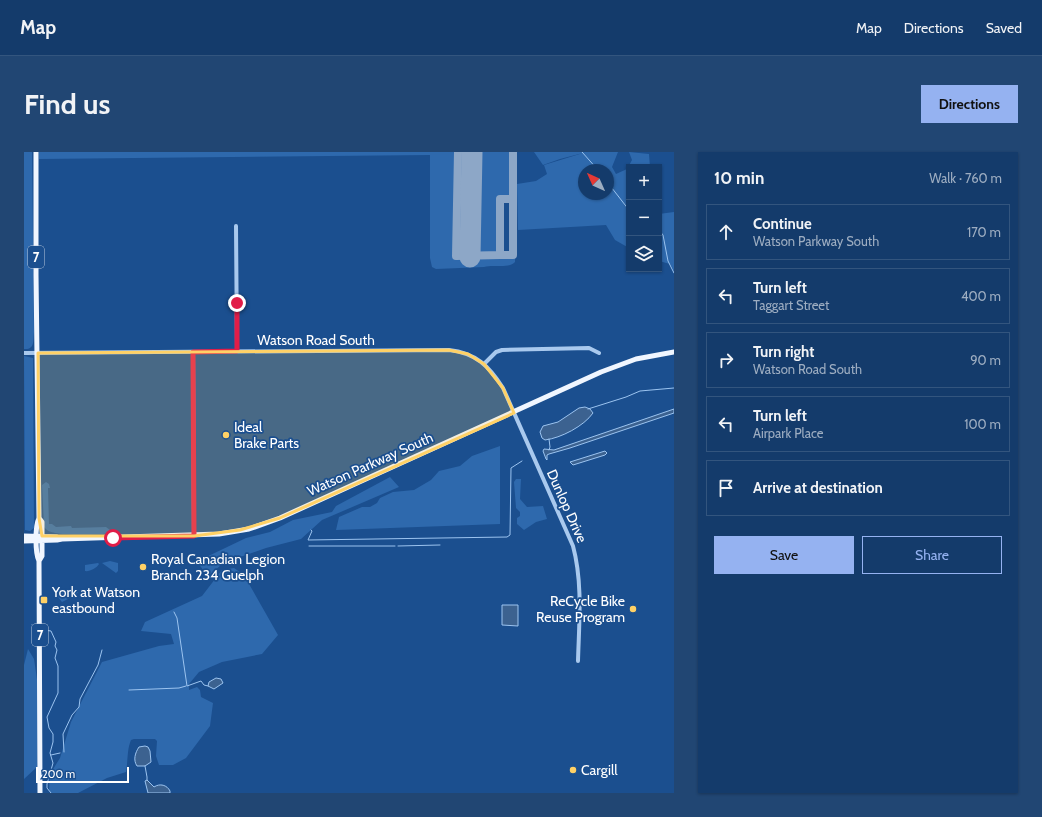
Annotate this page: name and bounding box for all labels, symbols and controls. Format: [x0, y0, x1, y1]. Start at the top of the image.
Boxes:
text: Map [20, 16, 56, 39]
text: Map [856, 19, 882, 37]
text: Directions [904, 19, 964, 37]
text: Saved [986, 19, 1022, 37]
button: Directions [921, 85, 1018, 123]
text: Find us [24, 87, 110, 121]
north arrow [578, 164, 614, 200]
map controls [626, 164, 662, 272]
button: + [626, 164, 662, 200]
text: 10 min [714, 168, 764, 188]
text: Walk · 760 m [929, 170, 1002, 186]
button: − [626, 200, 662, 236]
text: Continue [753, 215, 812, 233]
icon: ahead [715, 221, 737, 243]
text: 170 m [967, 224, 1001, 240]
text: Watson Parkway South [753, 233, 879, 249]
button: layers [626, 236, 662, 272]
road number: 7 [28, 246, 44, 268]
text: Turn left [753, 279, 807, 297]
icon: left [715, 285, 737, 307]
text: 400 m [961, 288, 1001, 304]
route end [228, 294, 246, 312]
text: Taggart Street [753, 297, 829, 313]
street label: Watson Road South [257, 331, 375, 349]
text: Turn right [753, 343, 814, 361]
icon: right [715, 349, 737, 371]
text: 90 m [970, 352, 1001, 368]
text: Watson Road South [753, 361, 862, 377]
text: Turn left [753, 407, 807, 425]
icon: left [715, 413, 737, 435]
text: 100 m [964, 416, 1001, 432]
place label: Ideal Brake Parts [234, 418, 299, 452]
text: Airpark Place [753, 425, 823, 441]
street label: Watson Parkway South [304, 428, 436, 500]
marker: Ideal Brake Parts [221, 430, 231, 440]
street label: Dunlop Drive [543, 466, 591, 546]
icon: arrive [715, 477, 737, 499]
text: Arrive at destination [753, 479, 883, 497]
route start [104, 529, 122, 547]
button: Save [714, 536, 854, 574]
button: Share [862, 536, 1002, 574]
place label: Royal Canadian Legion Branch 234 Guelph [151, 550, 285, 584]
marker: Royal Canadian Legion Branch 234 Guelph [138, 562, 148, 572]
place label: York at Watson eastbound [51, 583, 140, 617]
place label: ReCycle Bike Reuse Program [536, 592, 625, 626]
marker: York at Watson eastbound [39, 595, 49, 605]
marker: ReCycle Bike Reuse Program [628, 604, 638, 614]
road number: 7 [32, 624, 48, 646]
place label: Cargill [581, 761, 618, 779]
scale bar [36, 765, 129, 784]
marker: Cargill [568, 765, 578, 775]
text: 200 m [42, 767, 75, 781]

